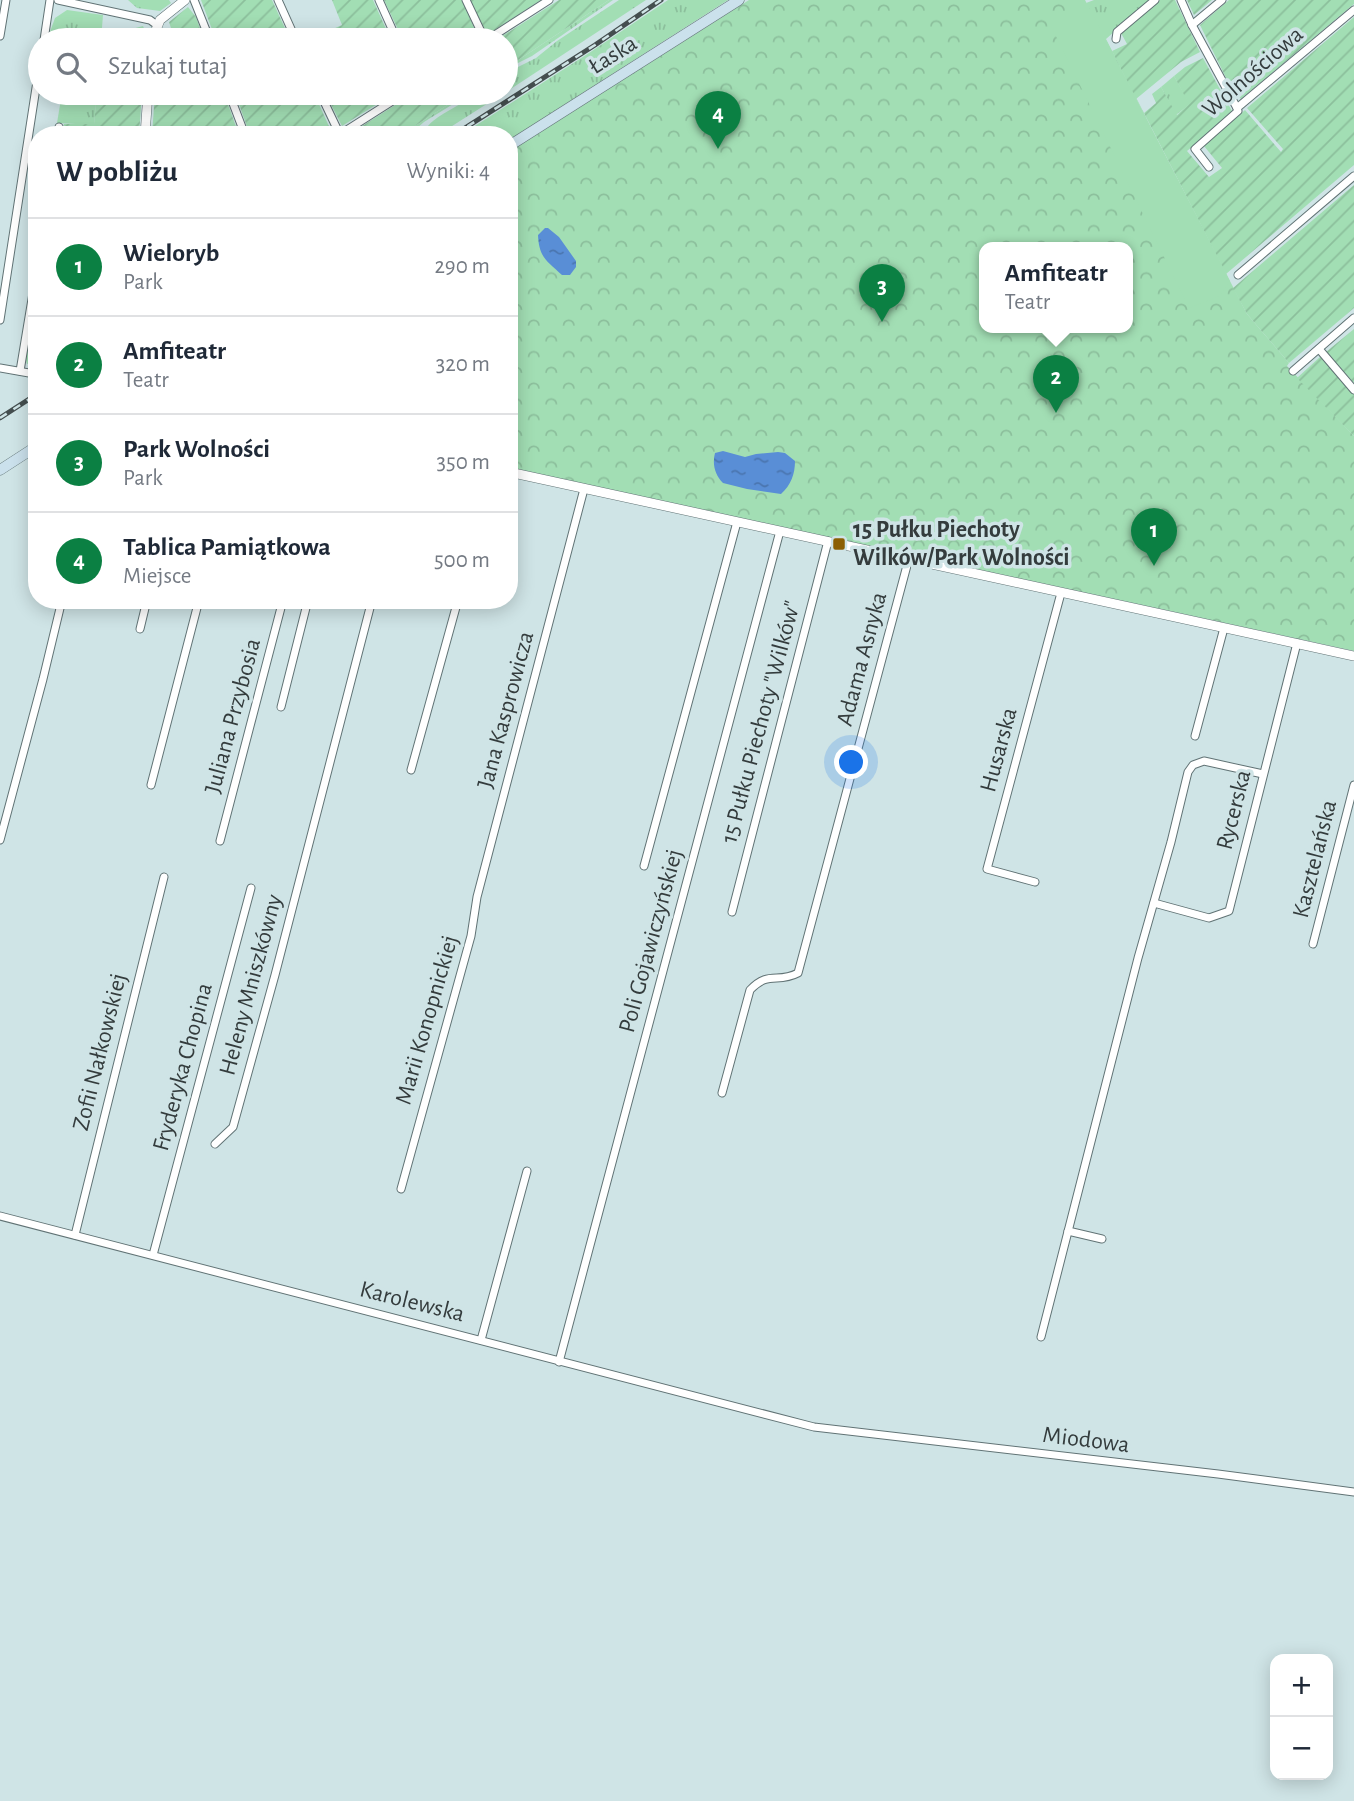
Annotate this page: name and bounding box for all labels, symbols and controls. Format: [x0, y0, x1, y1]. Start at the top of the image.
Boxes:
street label: Wolnościowa [1198, 22, 1308, 122]
search box [28, 28, 518, 105]
street label: Łaska [585, 31, 641, 79]
icon: search [52, 48, 90, 86]
text: Szukaj tutaj [108, 53, 228, 79]
pin: 4 [695, 91, 741, 149]
text: W pobliżu [56, 157, 178, 187]
text: Wyniki: 4 [407, 160, 490, 183]
text: Wieloryb [123, 240, 219, 266]
popup [979, 242, 1133, 333]
text: 1 [75, 255, 83, 278]
text: 290 m [434, 255, 490, 278]
text: Amfiteatr [1005, 260, 1108, 286]
pin: 3 [859, 264, 905, 322]
text: Park [123, 271, 163, 294]
text: Teatr [1005, 291, 1050, 314]
text: Amfiteatr [123, 338, 226, 364]
text: 2 [74, 353, 84, 376]
text: 320 m [436, 353, 490, 376]
pin: 2 [1033, 355, 1079, 413]
text: Teatr [123, 369, 169, 392]
text: Park Wolności [123, 436, 270, 462]
text: 3 [74, 451, 84, 474]
text: 350 m [437, 451, 490, 474]
text: Park [123, 467, 163, 490]
pin: 1 [1131, 508, 1177, 566]
place label: 15 Pułku Piechoty Wilków/Park Wolności [853, 518, 1070, 570]
text: Tablica Pamiątkowa [123, 534, 331, 560]
marker: 15 Pułku Piechoty Wilków/Park Wolności [831, 536, 847, 552]
text: 4 [73, 549, 85, 572]
text: 500 m [434, 549, 490, 572]
text: Miejsce [123, 565, 191, 588]
street label: Adama Asnyka [833, 590, 891, 728]
street label: 15 Pułku Piechoty "Wilków" [717, 598, 805, 846]
street label: Jana Kasprowicza [474, 629, 538, 791]
street label: Juliana Przybosia [201, 636, 265, 796]
street label: Husarska [976, 705, 1022, 795]
your location [834, 745, 868, 779]
street label: Rycerska [1213, 768, 1255, 852]
street label: Kasztelańska [1289, 798, 1341, 920]
street label: Poli Gojawiczyńskiej [615, 847, 687, 1035]
street label: Heleny Mniszkówny [215, 892, 287, 1078]
street label: Marii Konopnickiej [391, 933, 463, 1107]
street label: Zofii Nałkowskiej [69, 971, 131, 1133]
street label: Fryderyka Chopina [149, 980, 217, 1154]
street label: Karolewska [357, 1277, 467, 1327]
street label: Miodowa [1041, 1423, 1131, 1457]
map controls [1270, 1654, 1333, 1780]
button: + [1270, 1654, 1333, 1717]
button: − [1270, 1717, 1333, 1780]

